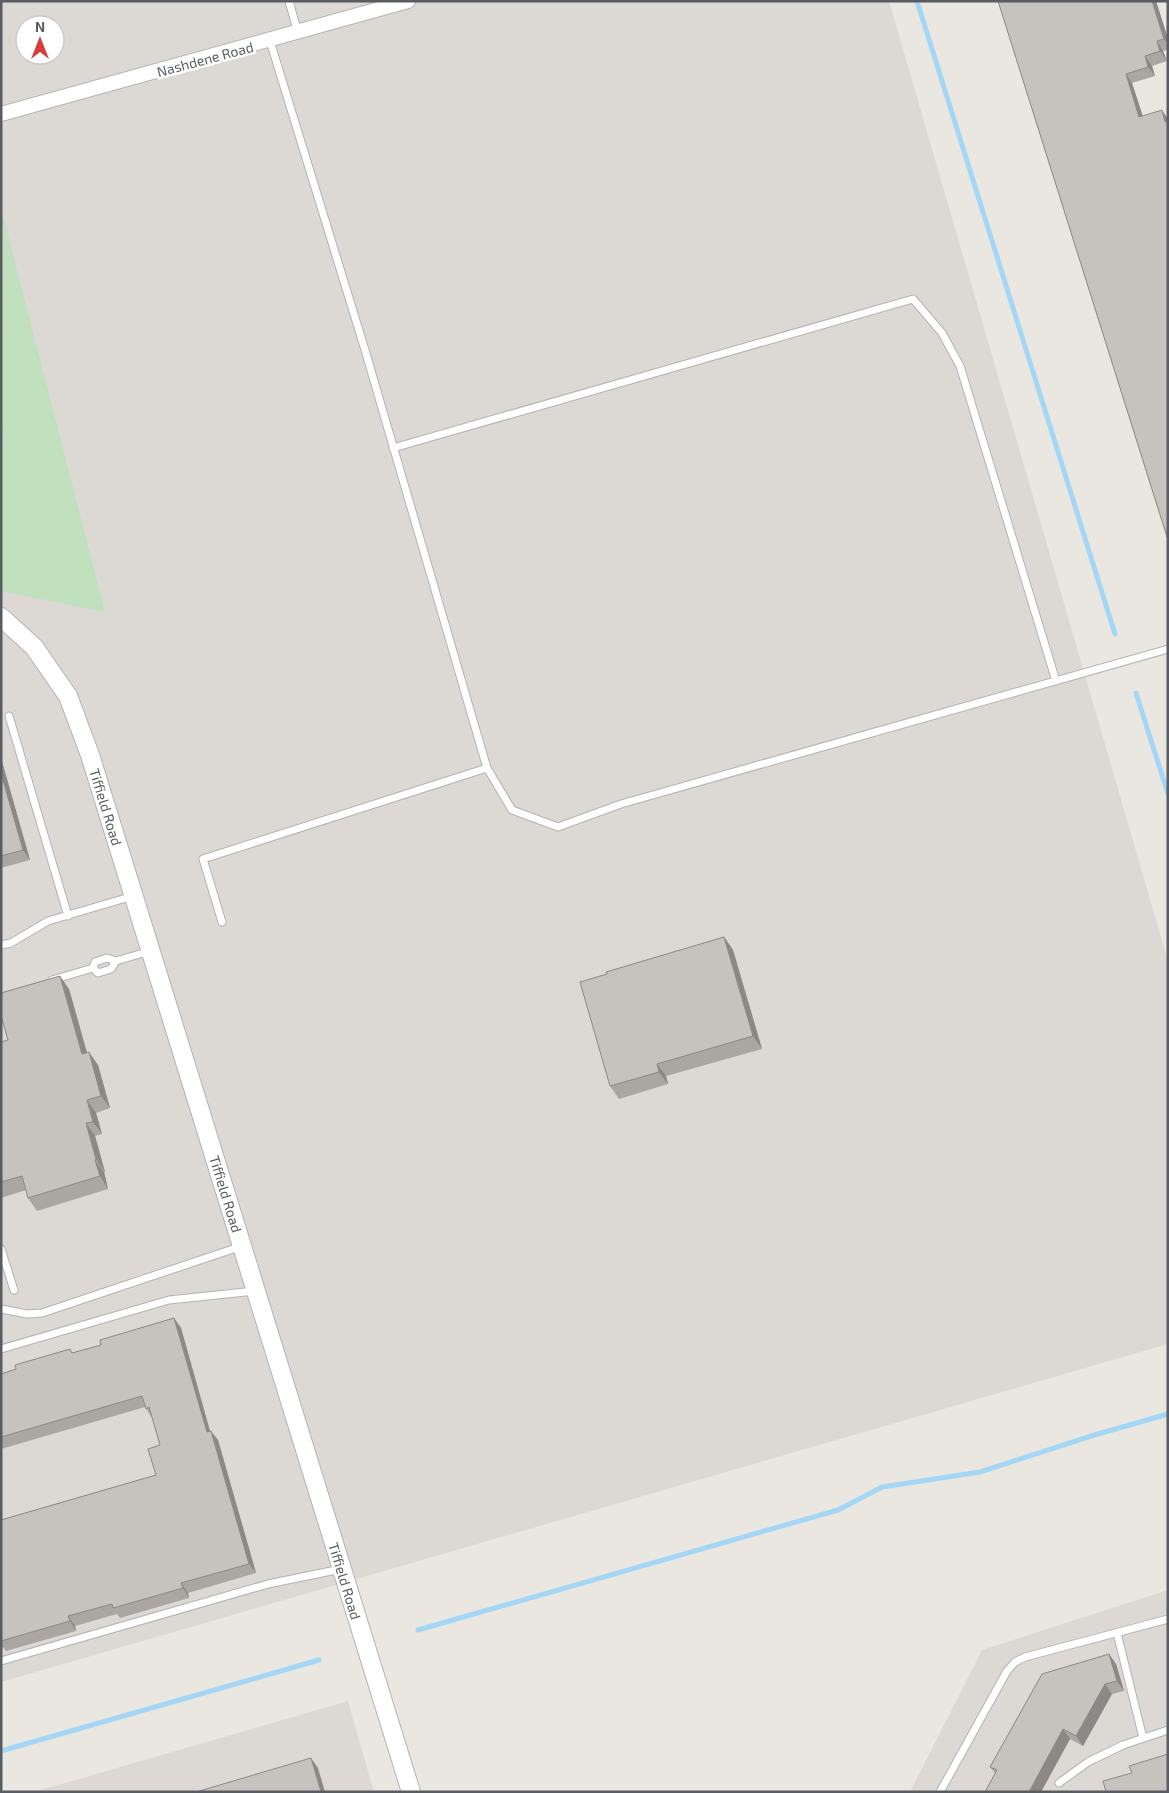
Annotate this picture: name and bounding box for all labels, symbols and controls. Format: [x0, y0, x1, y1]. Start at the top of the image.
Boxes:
north arrow [15, 15, 65, 65]
text: N [35, 18, 45, 35]
street label: Nashdene Road [155, 38, 255, 80]
street label: Tiffield Road [86, 766, 126, 848]
street label: Tiffield Road [206, 1153, 246, 1235]
street label: Tiffield Road [325, 1540, 365, 1622]

